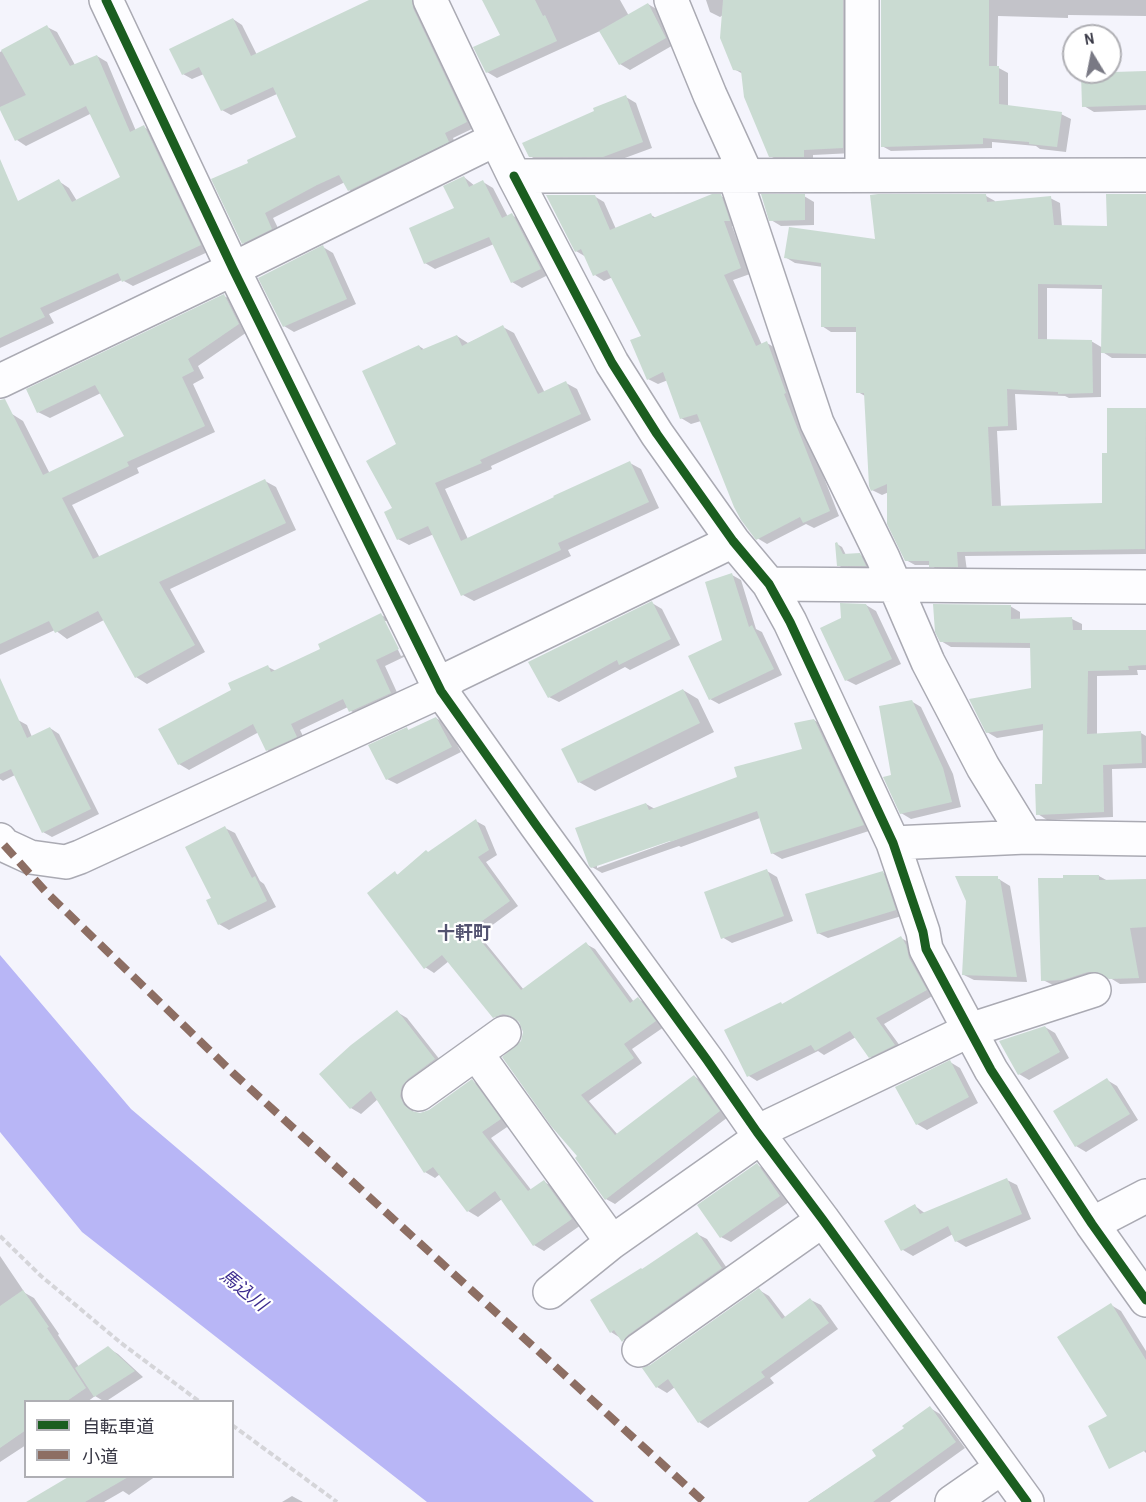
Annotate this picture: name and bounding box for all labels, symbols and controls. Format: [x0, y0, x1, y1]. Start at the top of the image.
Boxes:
north arrow [1062, 24, 1122, 84]
text: N [1083, 27, 1096, 50]
district label: 十軒町 [437, 923, 491, 945]
water label: 馬込川 [215, 1266, 271, 1316]
legend [24, 1400, 234, 1478]
text: 自転車道 [82, 1414, 154, 1439]
text: 小道 [82, 1444, 118, 1469]

